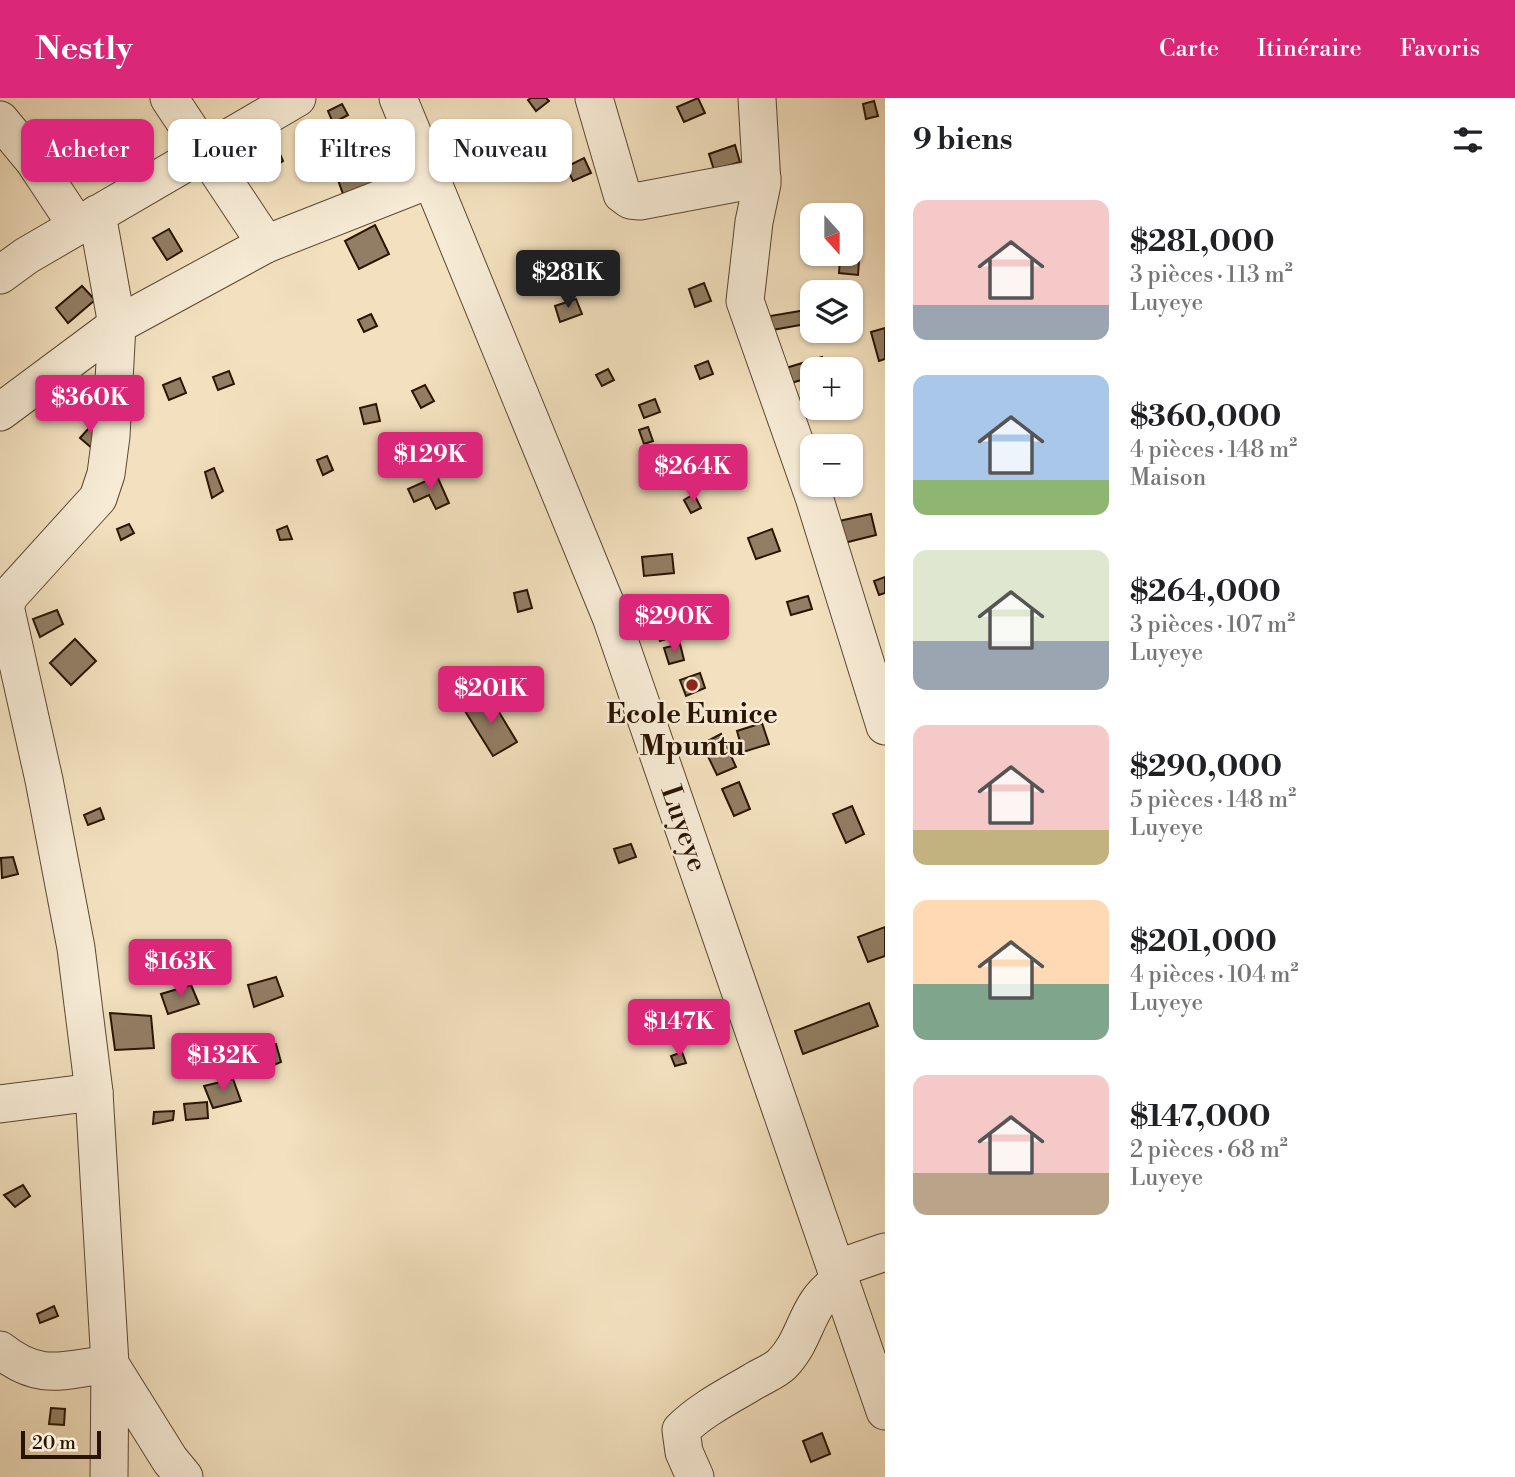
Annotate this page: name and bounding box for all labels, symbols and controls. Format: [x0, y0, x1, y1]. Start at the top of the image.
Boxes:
text: Nestly [35, 29, 133, 70]
text: Carte [1159, 34, 1219, 64]
text: Itinéraire [1257, 34, 1362, 64]
text: Favoris [1400, 34, 1480, 64]
chip: Acheter [21, 119, 154, 182]
chip: Louer [168, 119, 281, 182]
chip: Filtres [295, 119, 415, 182]
chip: Nouveau [429, 119, 572, 182]
text: 9 biens [913, 121, 1013, 159]
icon: filters [1449, 121, 1487, 159]
north arrow [800, 203, 863, 266]
map controls [800, 203, 863, 497]
text: $281,000 [1130, 223, 1275, 261]
icon: home [969, 228, 1053, 312]
pin: $281K [519, 250, 617, 310]
text: $281K [532, 259, 604, 287]
text: 3 pièces · 113 m² [1130, 261, 1293, 289]
button: layers [800, 280, 863, 343]
text: Luyeye [1130, 289, 1203, 317]
button: + [800, 357, 863, 420]
pin: $360K [41, 376, 139, 435]
text: $360K [51, 384, 129, 412]
text: $360,000 [1130, 398, 1281, 436]
icon: home [969, 403, 1053, 487]
pin: $129K [381, 432, 479, 492]
button: − [800, 434, 863, 497]
text: 4 pièces · 148 m² [1130, 436, 1297, 464]
text: $129K [394, 441, 466, 469]
pin: $264K [644, 444, 742, 504]
text: $264K [654, 453, 732, 481]
text: Maison [1130, 464, 1206, 492]
text: $264,000 [1130, 573, 1281, 611]
icon: home [969, 578, 1053, 662]
pin: $290K [625, 594, 723, 654]
text: $290K [635, 603, 713, 631]
text: 3 pièces · 107 m² [1130, 611, 1295, 639]
text: Luyeye [1130, 639, 1203, 667]
pin: $201K [442, 666, 540, 726]
text: $201K [454, 675, 528, 703]
marker: Ecole Eunice Mpuntu [684, 677, 700, 693]
place label: Ecole Eunice Mpuntu [606, 697, 778, 764]
text: $290,000 [1130, 748, 1282, 786]
icon: home [969, 753, 1053, 837]
street label: Luyeye [653, 781, 715, 876]
text: 5 pièces · 148 m² [1130, 786, 1296, 814]
text: Luyeye [1130, 814, 1203, 842]
text: $201,000 [1130, 923, 1277, 961]
icon: home [969, 928, 1053, 1012]
pin: $163K [131, 940, 229, 999]
text: $163K [145, 948, 215, 976]
text: 4 pièces · 104 m² [1130, 961, 1299, 989]
text: Luyeye [1130, 989, 1203, 1017]
pin: $147K [630, 1000, 728, 1059]
text: $147K [644, 1008, 714, 1036]
pin: $132K [174, 1034, 272, 1093]
text: $132K [187, 1042, 259, 1070]
text: $147,000 [1130, 1098, 1271, 1136]
icon: home [969, 1103, 1053, 1187]
text: 2 pièces · 68 m² [1130, 1136, 1288, 1164]
text: Luyeye [1130, 1164, 1203, 1192]
scale bar [21, 1428, 102, 1460]
text: 20 m [32, 1431, 76, 1455]

